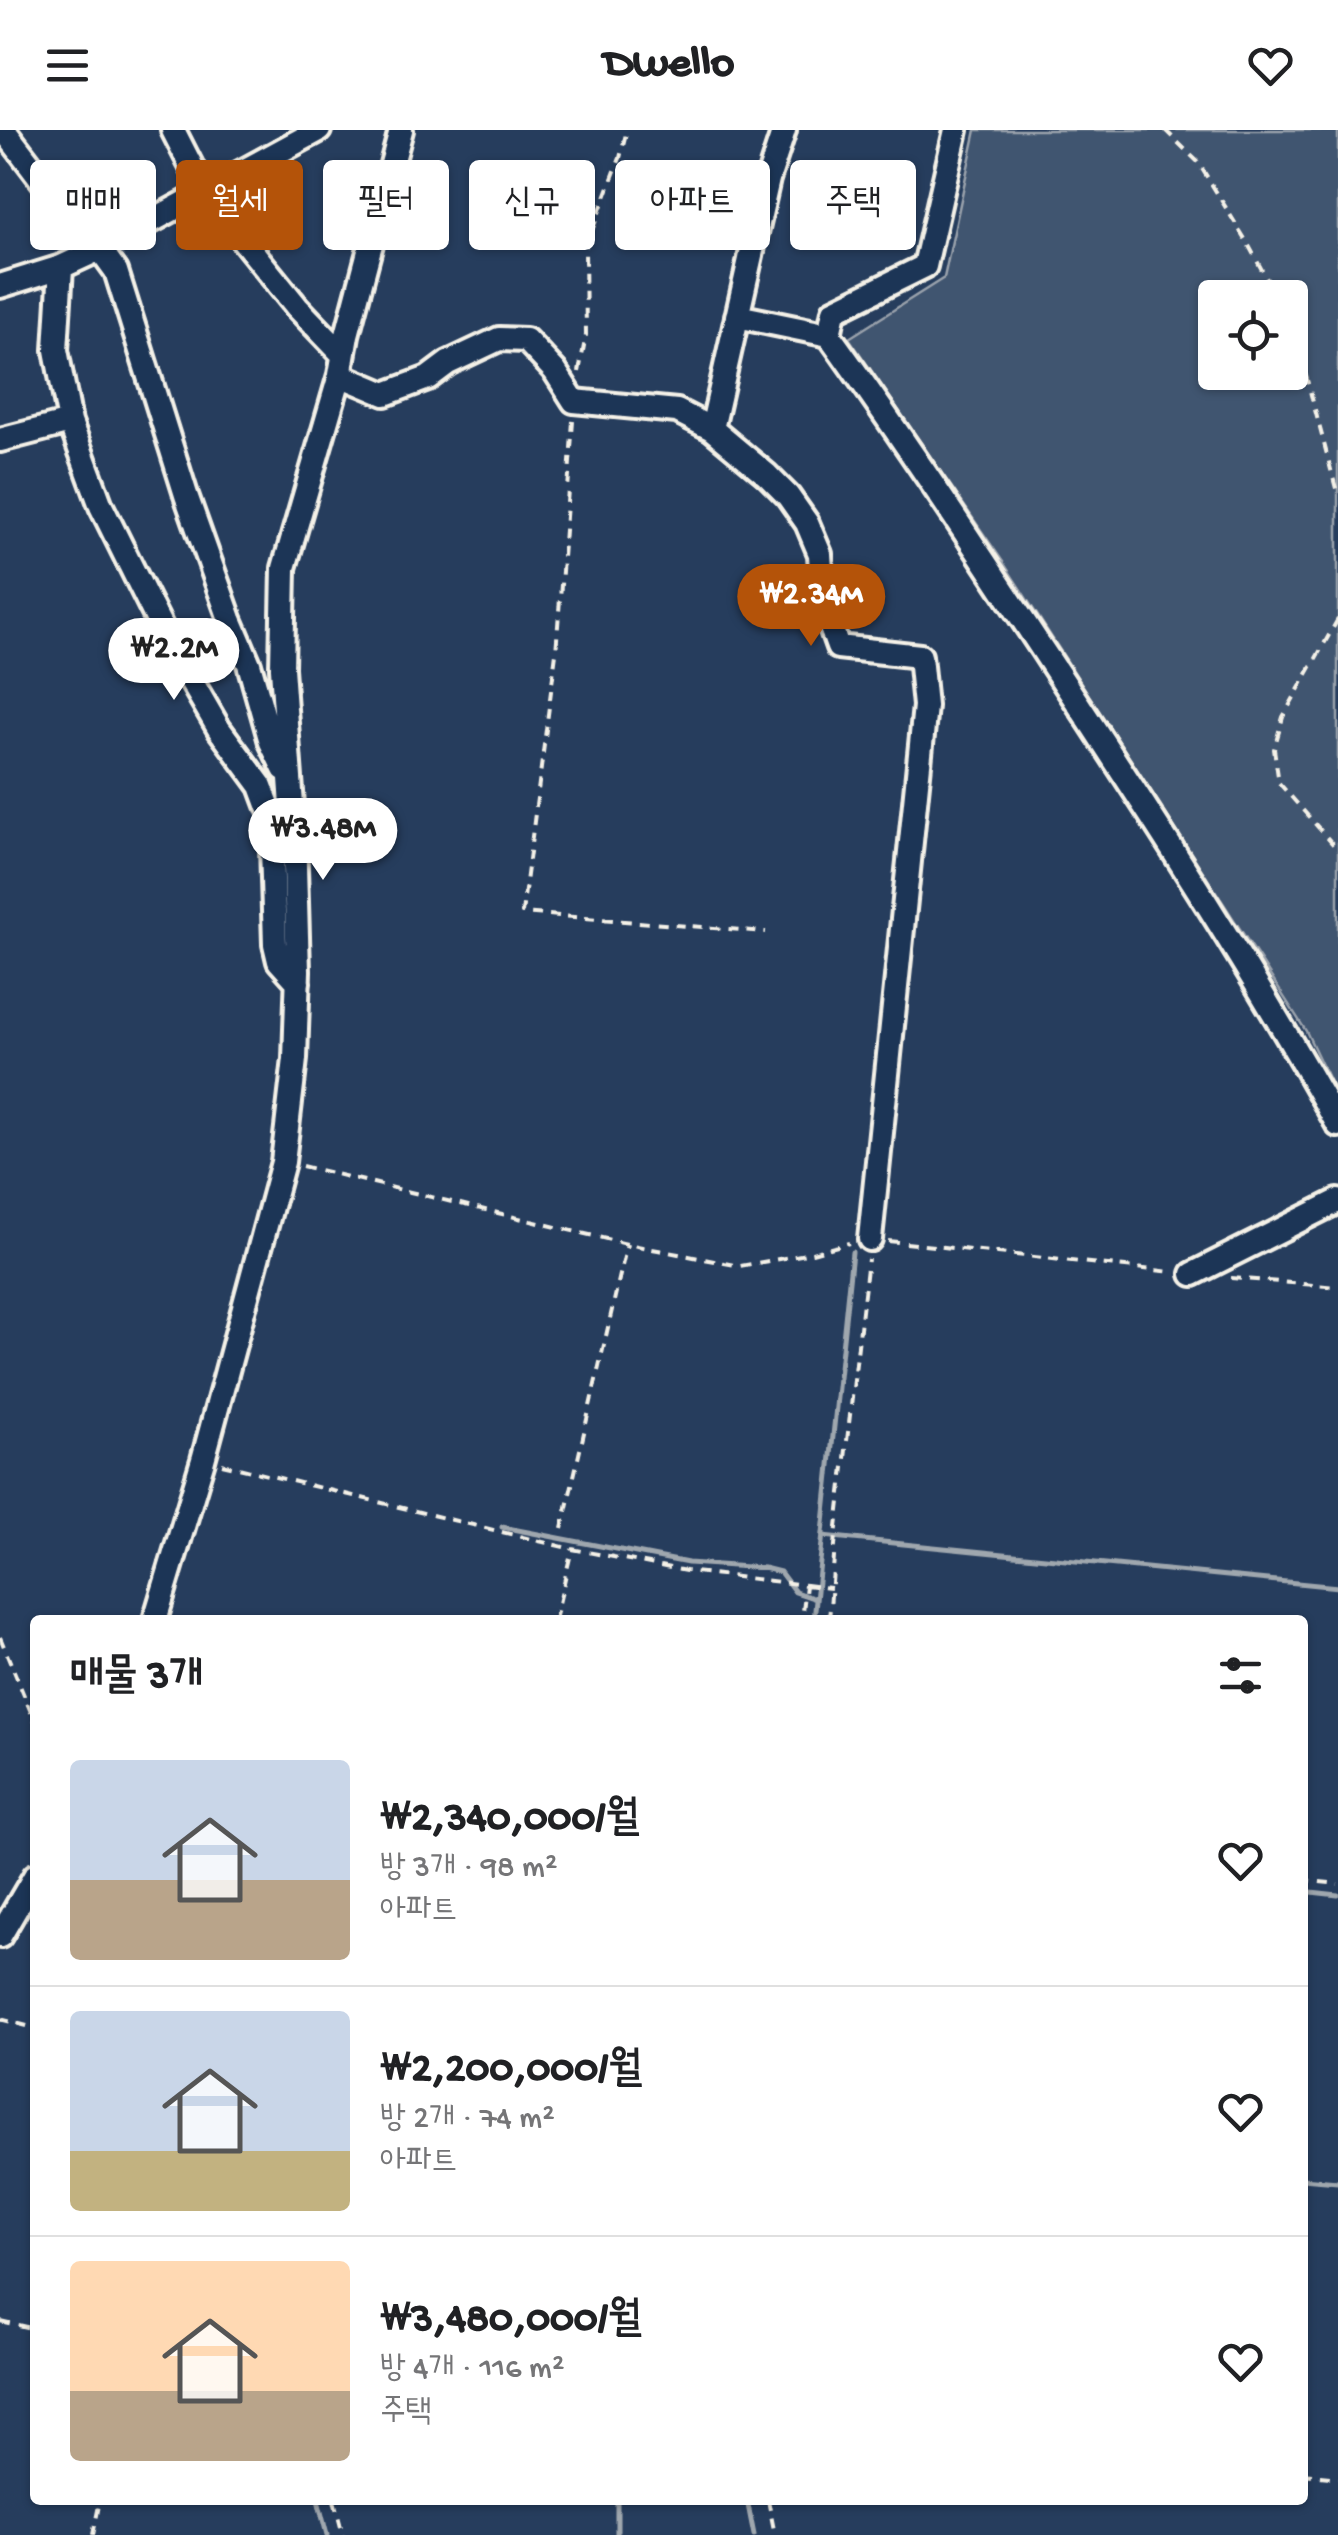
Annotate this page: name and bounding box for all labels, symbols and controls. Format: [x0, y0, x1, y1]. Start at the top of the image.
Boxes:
icon: menu [40, 38, 95, 93]
icon: heart [1243, 38, 1298, 93]
text: Dwello [604, 39, 734, 92]
chip: 매매 [30, 160, 156, 250]
chip: 월세 [176, 160, 303, 250]
chip: 필터 [323, 160, 449, 250]
chip: 신규 [469, 160, 595, 250]
chip: 아파트 [615, 160, 770, 250]
chip: 주택 [790, 160, 916, 250]
map controls [1198, 280, 1308, 390]
button: locate [1198, 280, 1308, 390]
pin: ₩2.34M [730, 564, 892, 649]
text: ₩2.34M [759, 577, 863, 615]
pin: ₩2.2M [104, 618, 244, 703]
text: ₩2.2M [130, 631, 218, 669]
pin: ₩3.48M [242, 798, 404, 883]
text: ₩3.48M [270, 811, 376, 849]
icon: filters [1213, 1648, 1268, 1703]
text: 매물 3개 [70, 1654, 203, 1703]
text: ₩2,340,000/월 [380, 1796, 639, 1845]
icon: home [150, 1800, 270, 1920]
icon: heart [1213, 1833, 1268, 1888]
text: 방 3개 · 98 m² [380, 1850, 557, 1888]
text: 아파트 [380, 1893, 457, 1931]
text: ₩2,200,000/월 [380, 2047, 642, 2096]
icon: home [150, 2051, 270, 2171]
icon: heart [1213, 2084, 1268, 2139]
text: 방 2개 · 74 m² [380, 2101, 555, 2139]
text: 아파트 [380, 2144, 457, 2182]
text: ₩3,480,000/월 [380, 2297, 642, 2346]
icon: home [150, 2301, 270, 2421]
icon: heart [1213, 2334, 1268, 2389]
text: 방 4개 · 116 m² [380, 2351, 564, 2389]
text: 주택 [380, 2394, 432, 2432]

